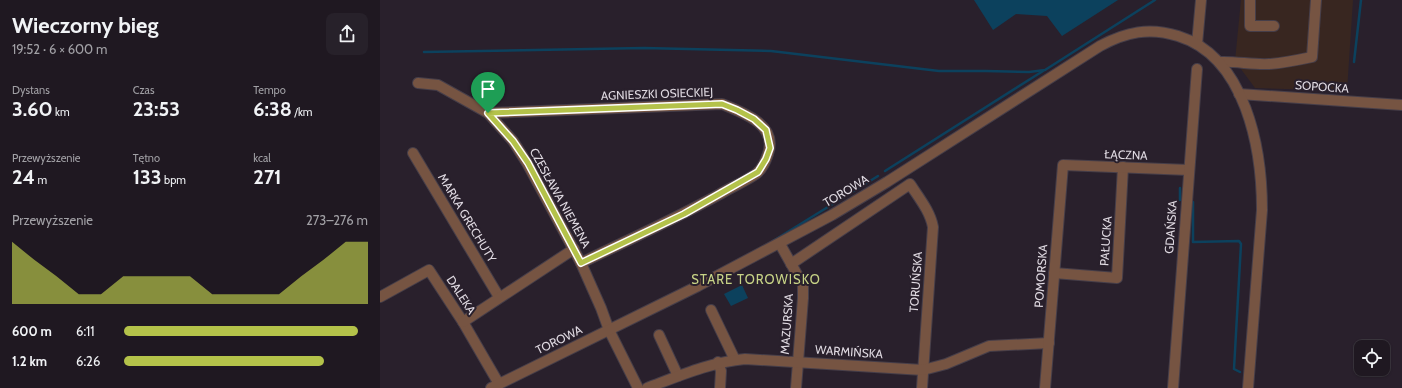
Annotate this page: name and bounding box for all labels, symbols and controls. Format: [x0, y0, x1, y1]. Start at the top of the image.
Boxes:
text: Wieczorny bieg [12, 12, 158, 39]
button: share [326, 13, 368, 55]
text: 19:52 · 6 × 600 m [12, 41, 108, 57]
pin [471, 72, 505, 113]
street label: SOPOCKA [1295, 77, 1350, 96]
icon: arrive [477, 78, 499, 100]
text: Dystans [12, 83, 50, 97]
text: Czas [133, 83, 154, 97]
text: Tempo [253, 83, 286, 97]
street label: AGNIESZKI OSIECKIEJ [601, 84, 713, 103]
text: 3.60 [12, 97, 53, 121]
text: 23:53 [133, 97, 180, 121]
text: 6:38 [253, 97, 292, 121]
text: km [53, 105, 70, 119]
text: /km [292, 105, 312, 119]
street label: CZESŁAWA NIEMENA [527, 145, 594, 251]
street label: ŁĄCZNA [1104, 146, 1148, 163]
text: Przewyższenie [12, 151, 80, 165]
text: Tętno [133, 151, 160, 165]
text: kcal [253, 151, 271, 165]
text: 24 [12, 165, 35, 189]
text: 133 [133, 165, 162, 189]
text: 271 [253, 165, 282, 189]
street label: MARKA GRECHUTY [435, 171, 500, 265]
street label: TOROWA [820, 171, 872, 210]
text: m [35, 173, 47, 187]
text: bpm [162, 173, 186, 187]
street label: GDAŃSKA [1161, 199, 1180, 254]
text: Przewyższenie [12, 212, 93, 228]
text: 273–276 m [306, 212, 368, 228]
street label: PAŁUCKA [1096, 215, 1115, 266]
street label: POMORSKA [1031, 243, 1050, 308]
street label: TORUŃSKA [906, 250, 925, 313]
district label: STARE TOROWISKO [691, 271, 821, 287]
street label: DALEKA [443, 273, 480, 317]
street label: MAZURSKA [777, 292, 796, 355]
street label: TOROWA [533, 322, 585, 357]
text: 600 m [12, 323, 52, 339]
text: 6:11 [76, 323, 95, 339]
map controls [1354, 340, 1390, 376]
button: locate [1354, 340, 1390, 376]
street label: WARMIŃSKA [815, 342, 884, 361]
text: 1.2 km [12, 353, 47, 369]
text: 6:26 [76, 353, 100, 369]

